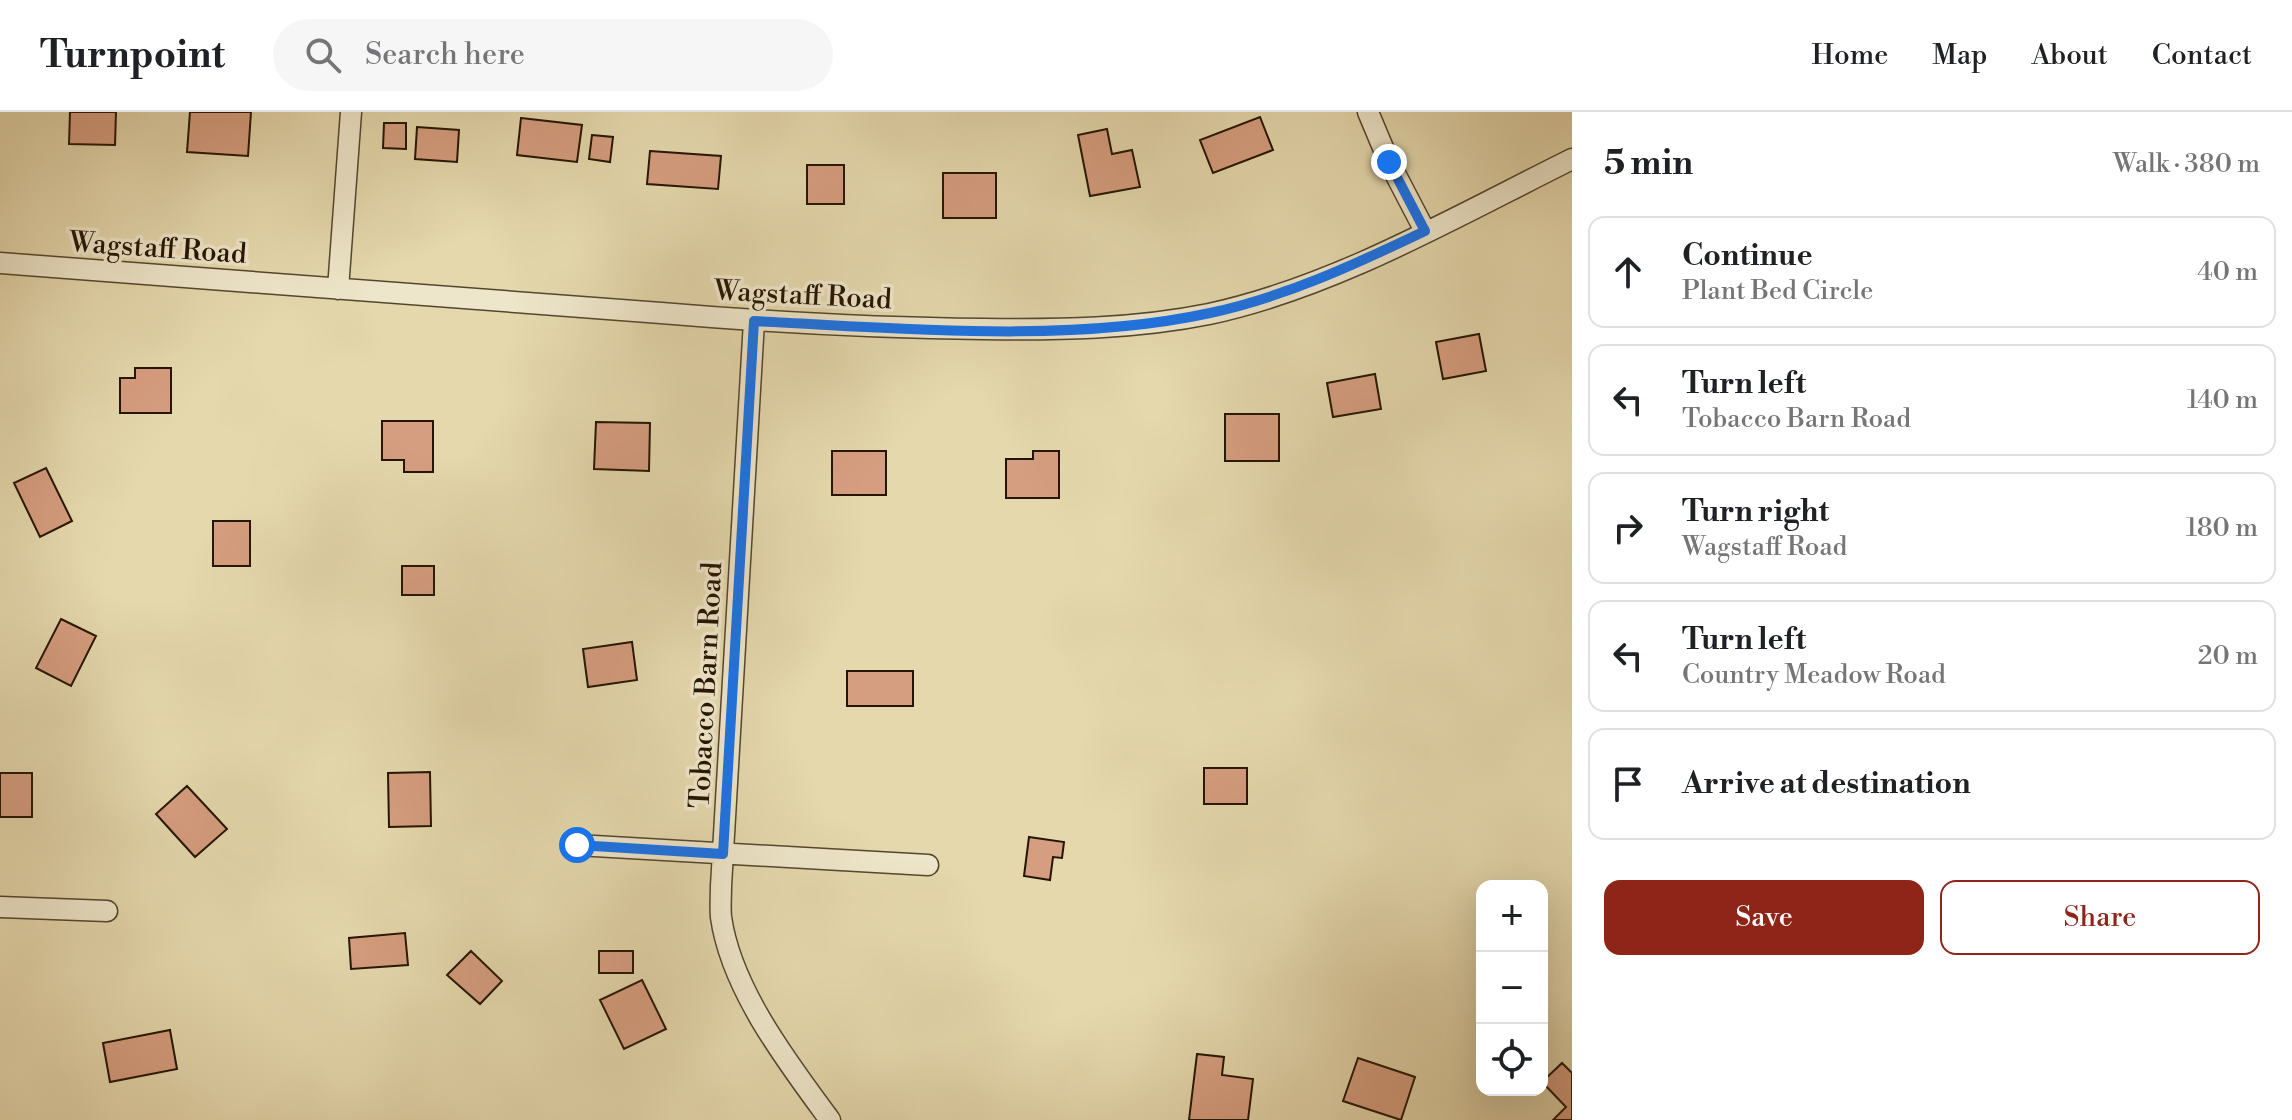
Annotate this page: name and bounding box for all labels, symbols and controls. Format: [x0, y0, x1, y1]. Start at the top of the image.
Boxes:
search box [273, 19, 833, 91]
text: Turnpoint [40, 32, 225, 79]
icon: search [301, 33, 345, 77]
text: Search here [365, 36, 525, 74]
text: Home [1812, 38, 1888, 73]
text: Map [1932, 38, 1987, 73]
text: About [2031, 38, 2108, 73]
text: Contact [2152, 38, 2252, 73]
text: 5 min [1604, 143, 1693, 185]
route end [1371, 144, 1407, 180]
text: Walk · 380 m [2113, 148, 2260, 180]
street label: Wagstaff Road [67, 225, 248, 272]
text: Continue [1682, 237, 1813, 275]
icon: ahead [1606, 250, 1650, 294]
text: 40 m [2197, 256, 2258, 288]
street label: Wagstaff Road [712, 273, 893, 318]
text: Plant Bed Circle [1682, 275, 1873, 307]
text: Turn left [1682, 365, 1806, 403]
icon: left [1606, 378, 1650, 422]
text: 140 m [2187, 384, 2258, 416]
text: Tobacco Barn Road [1682, 403, 1911, 435]
text: Turn right [1682, 493, 1829, 531]
icon: right [1606, 506, 1650, 550]
text: 180 m [2186, 512, 2258, 544]
text: Wagstaff Road [1682, 531, 1847, 563]
street label: Tobacco Barn Road [683, 561, 730, 809]
text: Turn left [1682, 621, 1806, 659]
icon: left [1606, 634, 1650, 678]
text: 20 m [2198, 640, 2258, 672]
text: Country Meadow Road [1682, 659, 1946, 691]
icon: arrive [1606, 762, 1650, 806]
text: Arrive at destination [1682, 765, 1971, 803]
route start [559, 827, 595, 863]
map controls [1476, 880, 1548, 1096]
button: + [1476, 880, 1548, 952]
button: Save [1604, 880, 1924, 955]
button: Share [1940, 880, 2260, 955]
button: − [1476, 952, 1548, 1024]
button: locate [1476, 1024, 1548, 1096]

